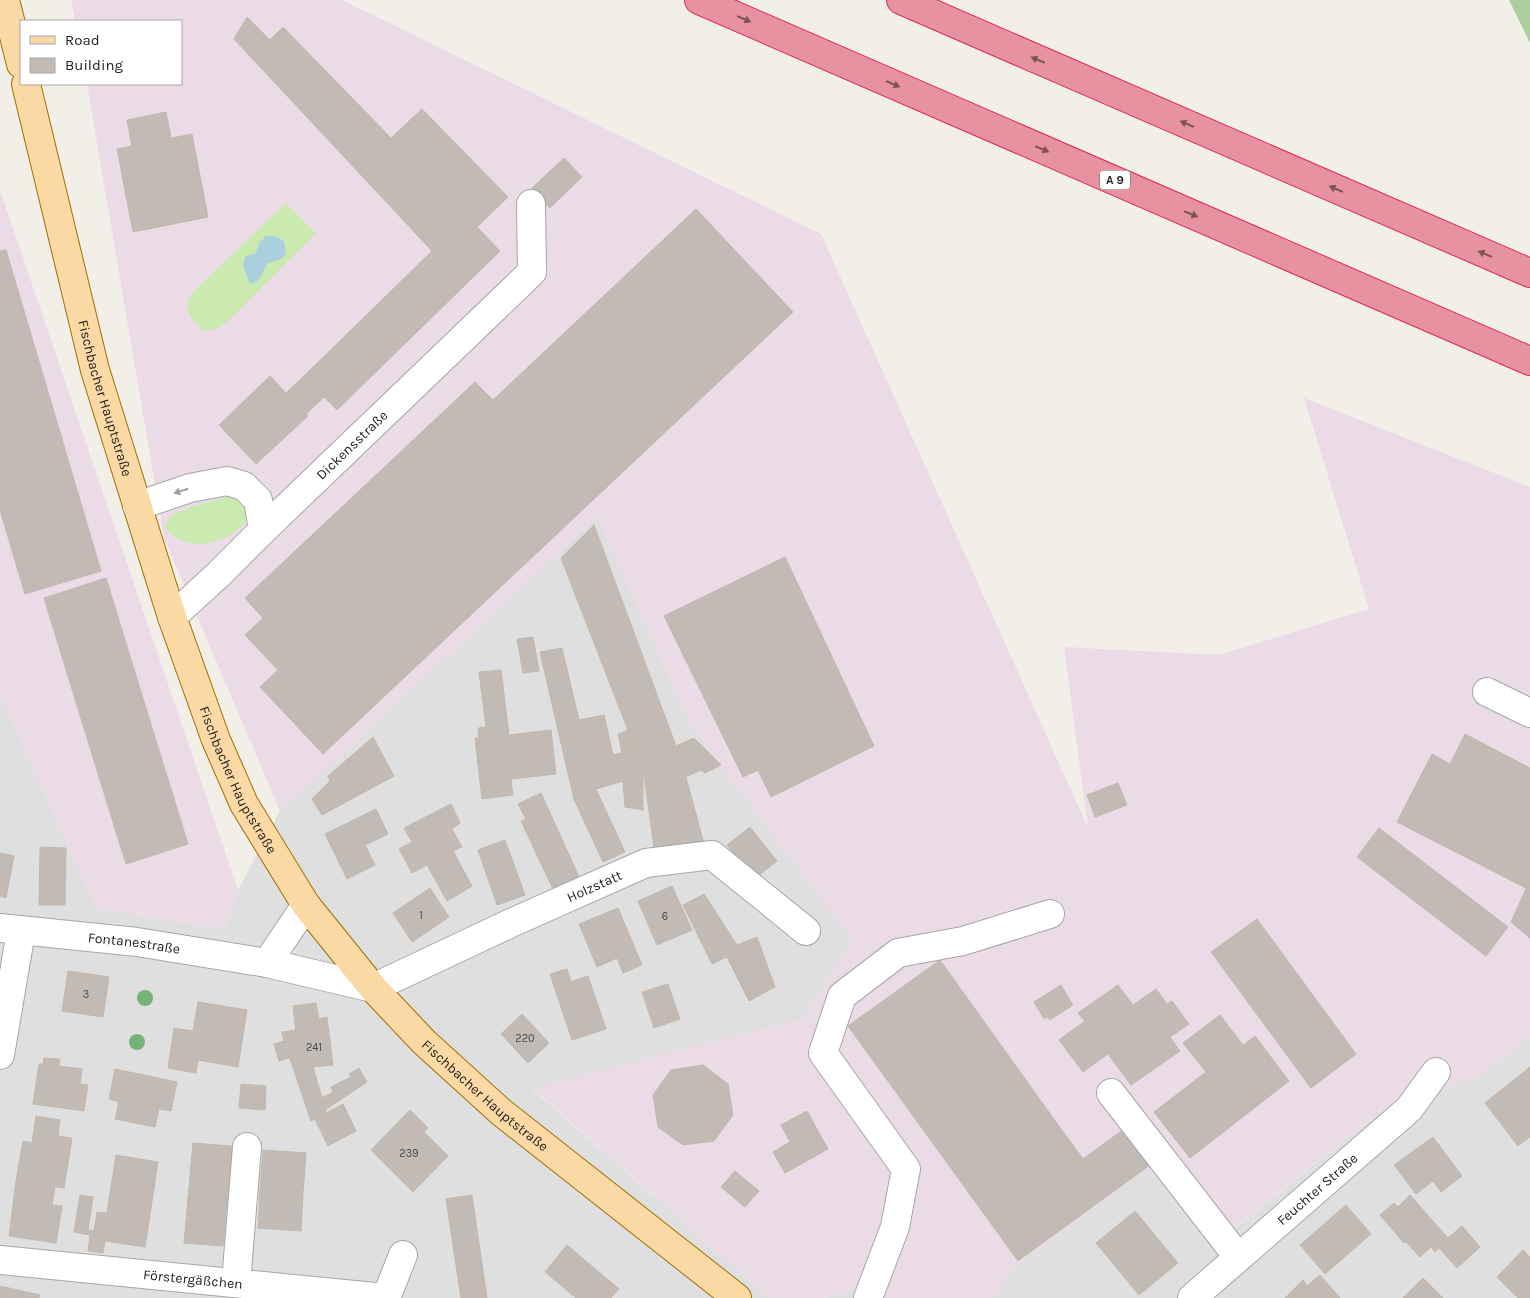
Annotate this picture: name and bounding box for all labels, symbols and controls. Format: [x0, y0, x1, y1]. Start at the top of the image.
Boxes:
one-way arrow [737, 16, 751, 24]
legend [20, 20, 182, 85]
text: Road [65, 31, 100, 49]
one-way arrow [1031, 55, 1045, 63]
text: Building [65, 56, 123, 74]
one-way arrow [886, 81, 900, 89]
one-way arrow [1180, 120, 1194, 128]
one-way arrow [1035, 145, 1049, 153]
road number: A 9 [1100, 170, 1130, 190]
one-way arrow [1329, 185, 1343, 193]
one-way arrow [1184, 210, 1198, 218]
one-way arrow [1477, 250, 1492, 258]
street label: Fischbacher Hauptstraße [75, 318, 136, 478]
street label: Dickensstraße [312, 407, 391, 483]
one-way arrow [174, 488, 189, 495]
street label: Fischbacher Hauptstraße [196, 704, 281, 857]
street label: Holzstatt [564, 866, 624, 906]
house number: 1 [419, 909, 423, 922]
house number: 6 [662, 910, 668, 923]
street label: Fontanestraße [87, 929, 182, 957]
house number: 3 [83, 988, 89, 1001]
house number: 220 [515, 1032, 535, 1045]
street label: Fischbacher Hauptstraße [418, 1036, 552, 1155]
house number: 241 [306, 1041, 322, 1054]
house number: 239 [399, 1147, 419, 1160]
street label: Feuchter Straße [1273, 1149, 1361, 1229]
street label: Förstergäßchen [143, 1266, 244, 1292]

